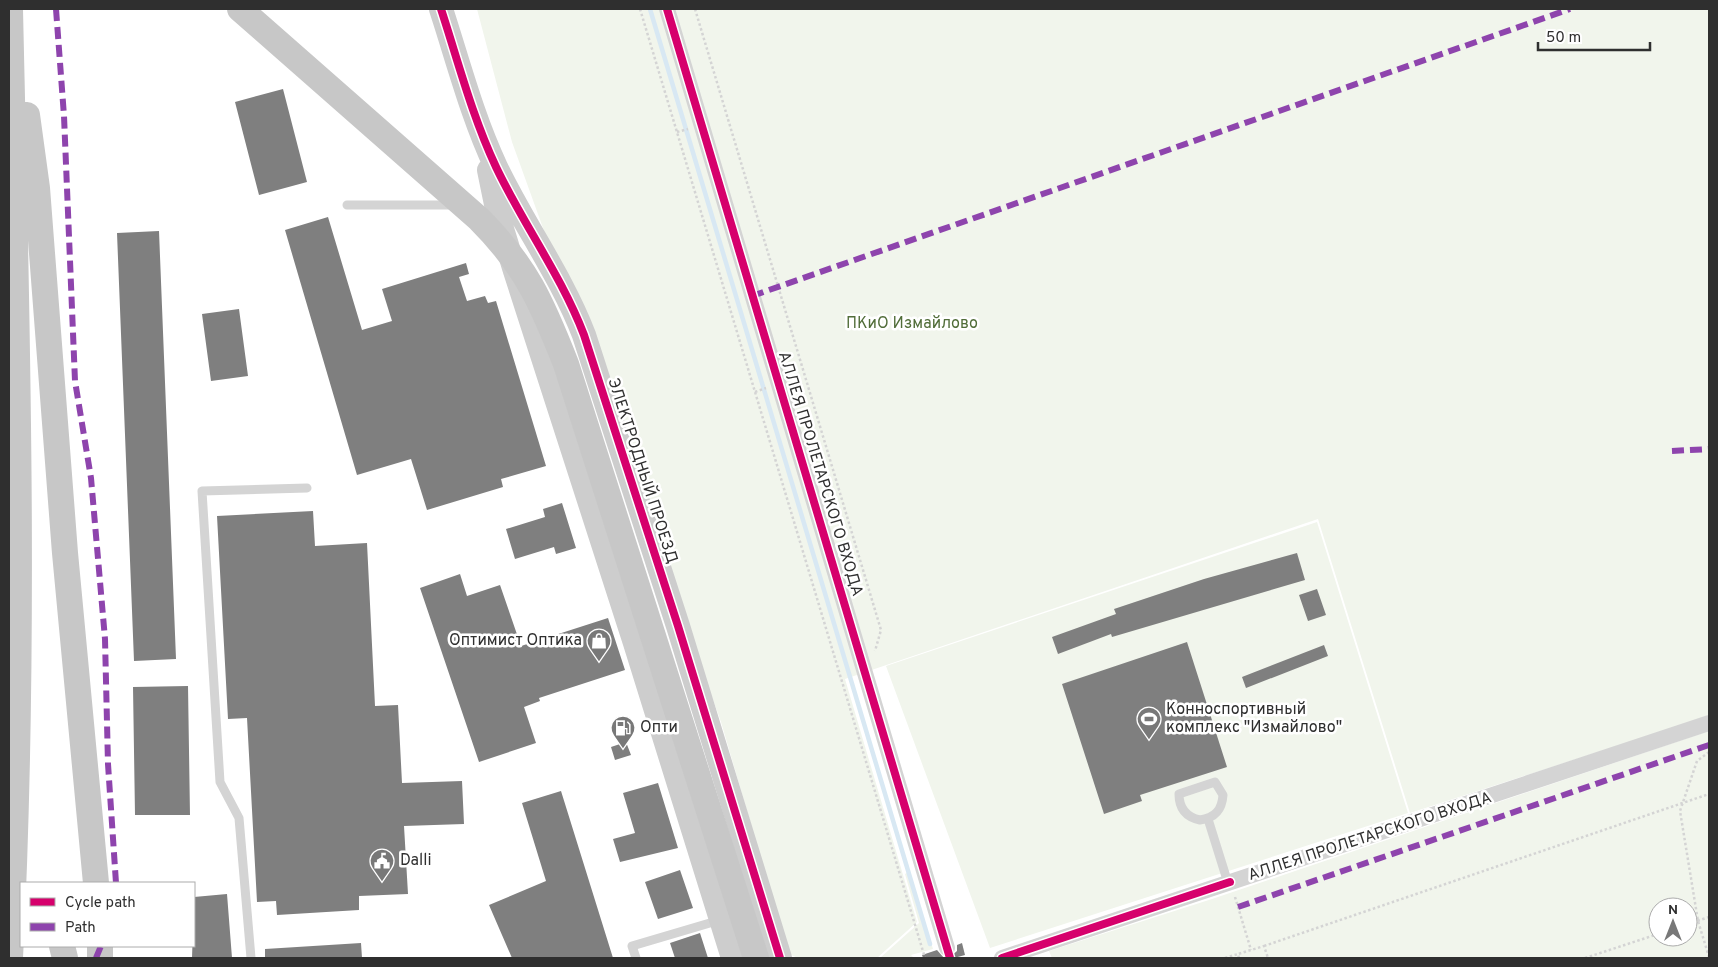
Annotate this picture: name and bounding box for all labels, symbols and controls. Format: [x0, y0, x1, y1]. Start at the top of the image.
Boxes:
scale bar [1538, 20, 1650, 52]
text: 50 m [1546, 29, 1581, 48]
park label: ПКиО Измайлово [846, 314, 978, 334]
street label: АЛЛЕЯ ПРОЛЕТАРСКОГО ВХОДА [773, 349, 867, 599]
street label: ЭЛЕКТРОДНЫЙ ПРОЕЗД [603, 375, 683, 566]
shop icon: Оптимист Оптика [586, 628, 612, 662]
place label: Оптимист Оптика [449, 631, 582, 651]
place label: Конноспортивный комплекс "Измайлово" [1166, 700, 1342, 738]
sports icon: Конноспортивный комплекс "Измайлово" [1136, 706, 1162, 740]
fuel station icon: Опти [610, 715, 636, 749]
place label: Опти [640, 718, 678, 738]
street label: АЛЛЕЯ ПРОЛЕТАРСКОГО ВХОДА [1246, 788, 1495, 886]
public building icon: Dalli [369, 848, 395, 882]
place label: Dalli [400, 851, 432, 871]
legend [20, 882, 195, 947]
text: Cycle path [65, 894, 136, 913]
north arrow [1648, 897, 1698, 947]
text: N [1668, 902, 1678, 919]
text: Path [65, 919, 96, 938]

